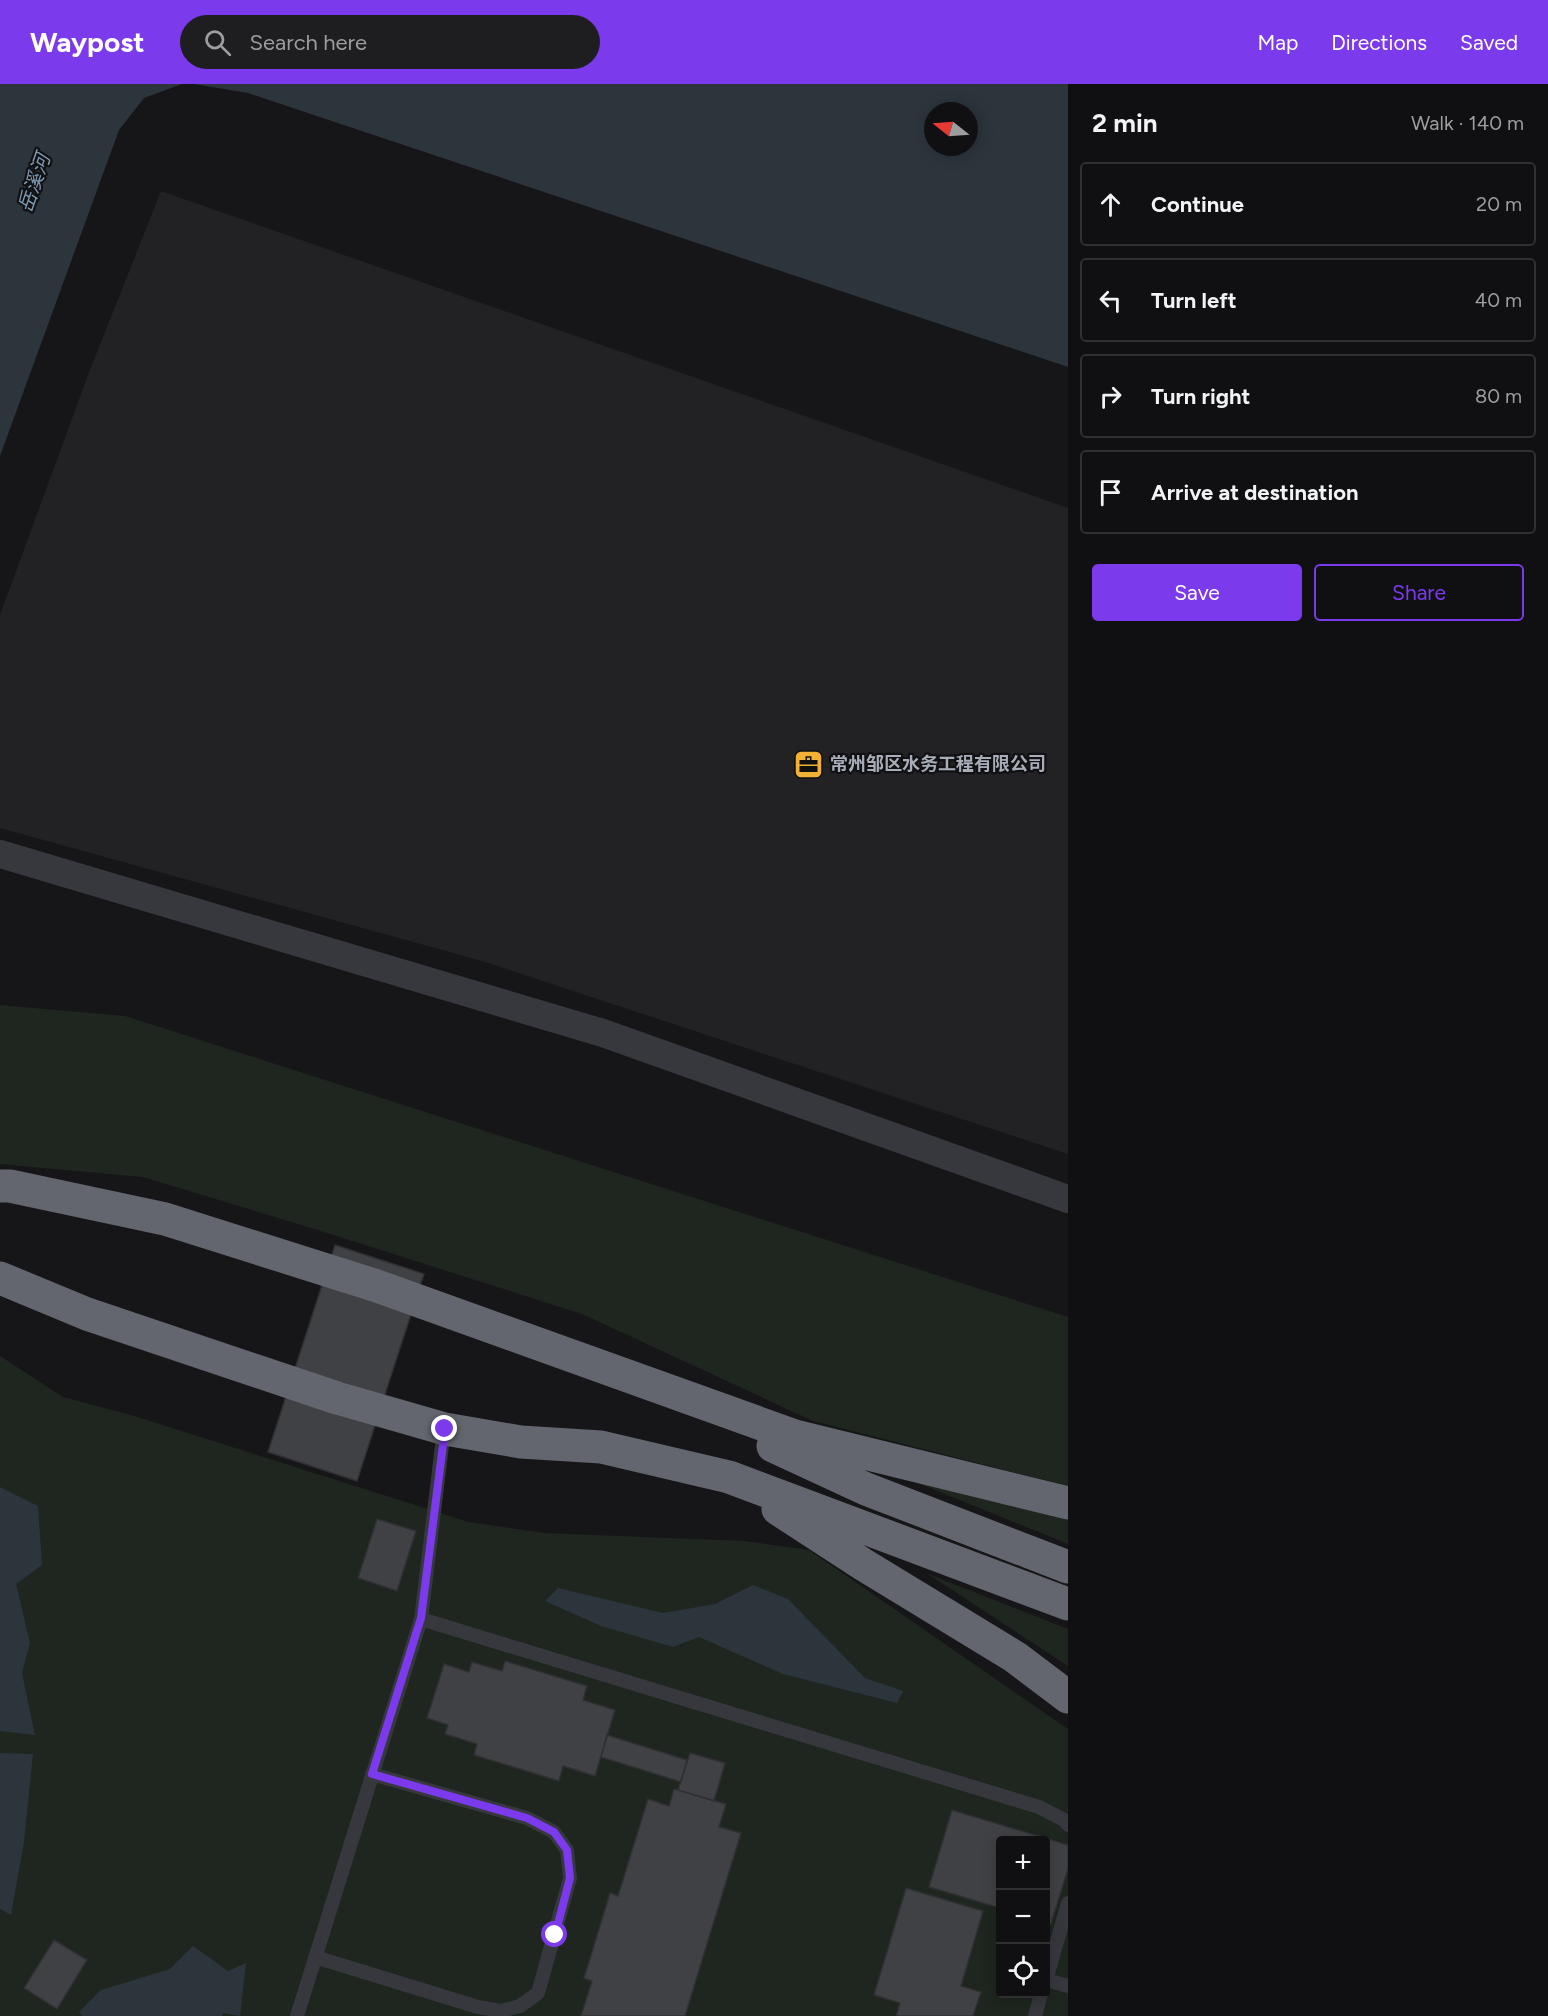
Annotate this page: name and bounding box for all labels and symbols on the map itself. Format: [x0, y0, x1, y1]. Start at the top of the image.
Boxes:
north arrow [924, 102, 978, 156]
water label: 岳溪河 [13, 147, 56, 215]
office icon: 常州邹区水务工程有限公司 [793, 748, 825, 780]
place label: 常州邹区水务工程有限公司 [830, 753, 1046, 775]
route end [431, 1415, 457, 1441]
route start [541, 1921, 567, 1947]

